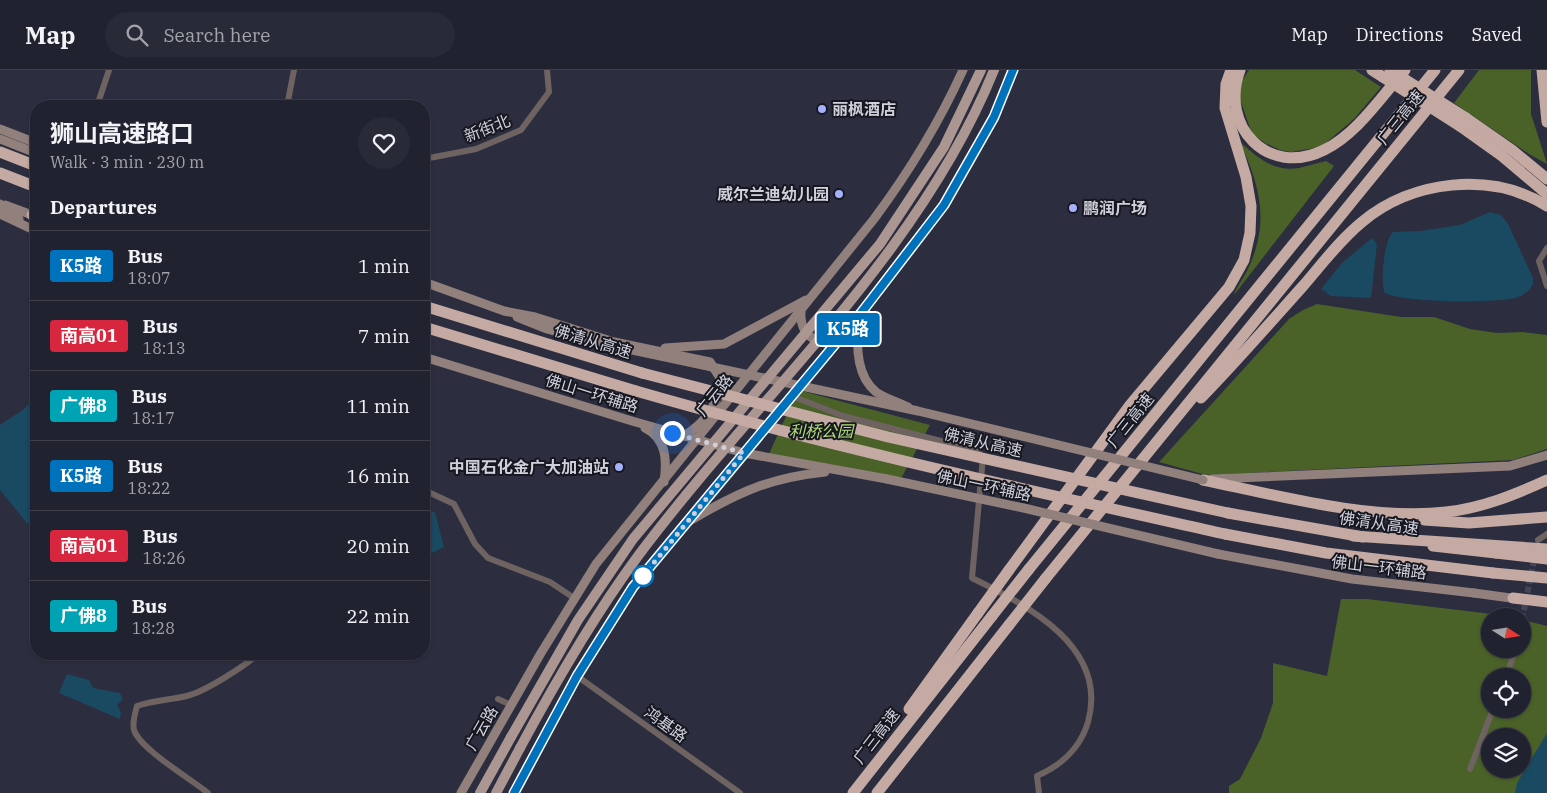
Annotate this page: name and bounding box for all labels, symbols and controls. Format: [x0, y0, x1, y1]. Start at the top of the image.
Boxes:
search box [105, 12, 455, 57]
text: Map [25, 19, 75, 51]
icon: search [123, 21, 151, 49]
text: Search here [163, 23, 270, 47]
text: Map [1291, 23, 1328, 46]
text: Directions [1356, 23, 1444, 46]
text: Saved [1472, 23, 1522, 46]
street label: 广三高速 [1372, 86, 1428, 148]
place label: 丽枫酒店 [832, 99, 896, 119]
marker: 丽枫酒店 [816, 103, 828, 115]
street label: 新街北 [461, 110, 513, 146]
text: 狮山高速路口 [50, 117, 194, 149]
button: heart [358, 117, 410, 169]
text: Walk · 3 min · 230 m [50, 152, 204, 172]
place label: 威尔兰迪幼儿园 [717, 184, 829, 204]
marker: 威尔兰迪幼儿园 [833, 188, 845, 200]
text: Departures [50, 195, 157, 219]
place label: 鹏润广场 [1083, 198, 1147, 218]
marker: 鹏润广场 [1067, 202, 1079, 214]
text: Bus [128, 244, 163, 268]
text: K5路 [60, 254, 103, 277]
text: 1 min [358, 254, 410, 278]
text: 18:07 [128, 268, 171, 288]
line badge: K5路 [819, 313, 877, 345]
text: Bus [143, 314, 178, 338]
text: K5路 [827, 317, 869, 340]
street label: 佛清从高速 [552, 320, 634, 362]
text: 南高01 [60, 324, 118, 347]
text: 7 min [358, 324, 410, 348]
text: 18:13 [143, 338, 186, 358]
street label: 佛山一环辅路 [543, 369, 641, 417]
street label: 广云路 [691, 370, 737, 420]
text: Bus [132, 384, 167, 408]
street label: 广三高速 [1102, 389, 1158, 451]
text: 广佛8 [60, 394, 107, 417]
text: 11 min [347, 394, 410, 418]
text: 18:17 [132, 408, 175, 428]
your location [660, 421, 685, 446]
park label: 利桥公园 [789, 421, 855, 441]
street label: 佛清从高速 [942, 423, 1024, 461]
text: Bus [128, 454, 163, 478]
place label: 中国石化金广大加油站 [449, 457, 609, 477]
marker: 中国石化金广大加油站 [613, 461, 625, 473]
text: K5路 [60, 464, 103, 487]
text: 16 min [347, 464, 410, 488]
street label: 佛山一环辅路 [935, 465, 1033, 505]
text: 18:22 [128, 478, 171, 498]
street label: 佛清从高速 [1338, 508, 1420, 538]
text: Bus [143, 524, 178, 548]
text: 南高01 [60, 534, 118, 557]
text: 20 min [347, 534, 410, 558]
text: 18:26 [143, 548, 186, 568]
street label: 佛山一环辅路 [1330, 551, 1428, 583]
unlabelled marker [632, 565, 654, 587]
text: Bus [132, 594, 167, 618]
text: 广佛8 [60, 604, 107, 627]
text: 22 min [347, 604, 410, 628]
north arrow [1481, 608, 1531, 658]
map controls [1481, 608, 1531, 778]
text: 18:28 [132, 618, 175, 638]
button: locate [1481, 668, 1531, 718]
street label: 广云路 [460, 702, 502, 754]
street label: 鸿基路 [641, 702, 691, 746]
street label: 广三高速 [848, 705, 904, 767]
button: layers [1481, 728, 1531, 778]

